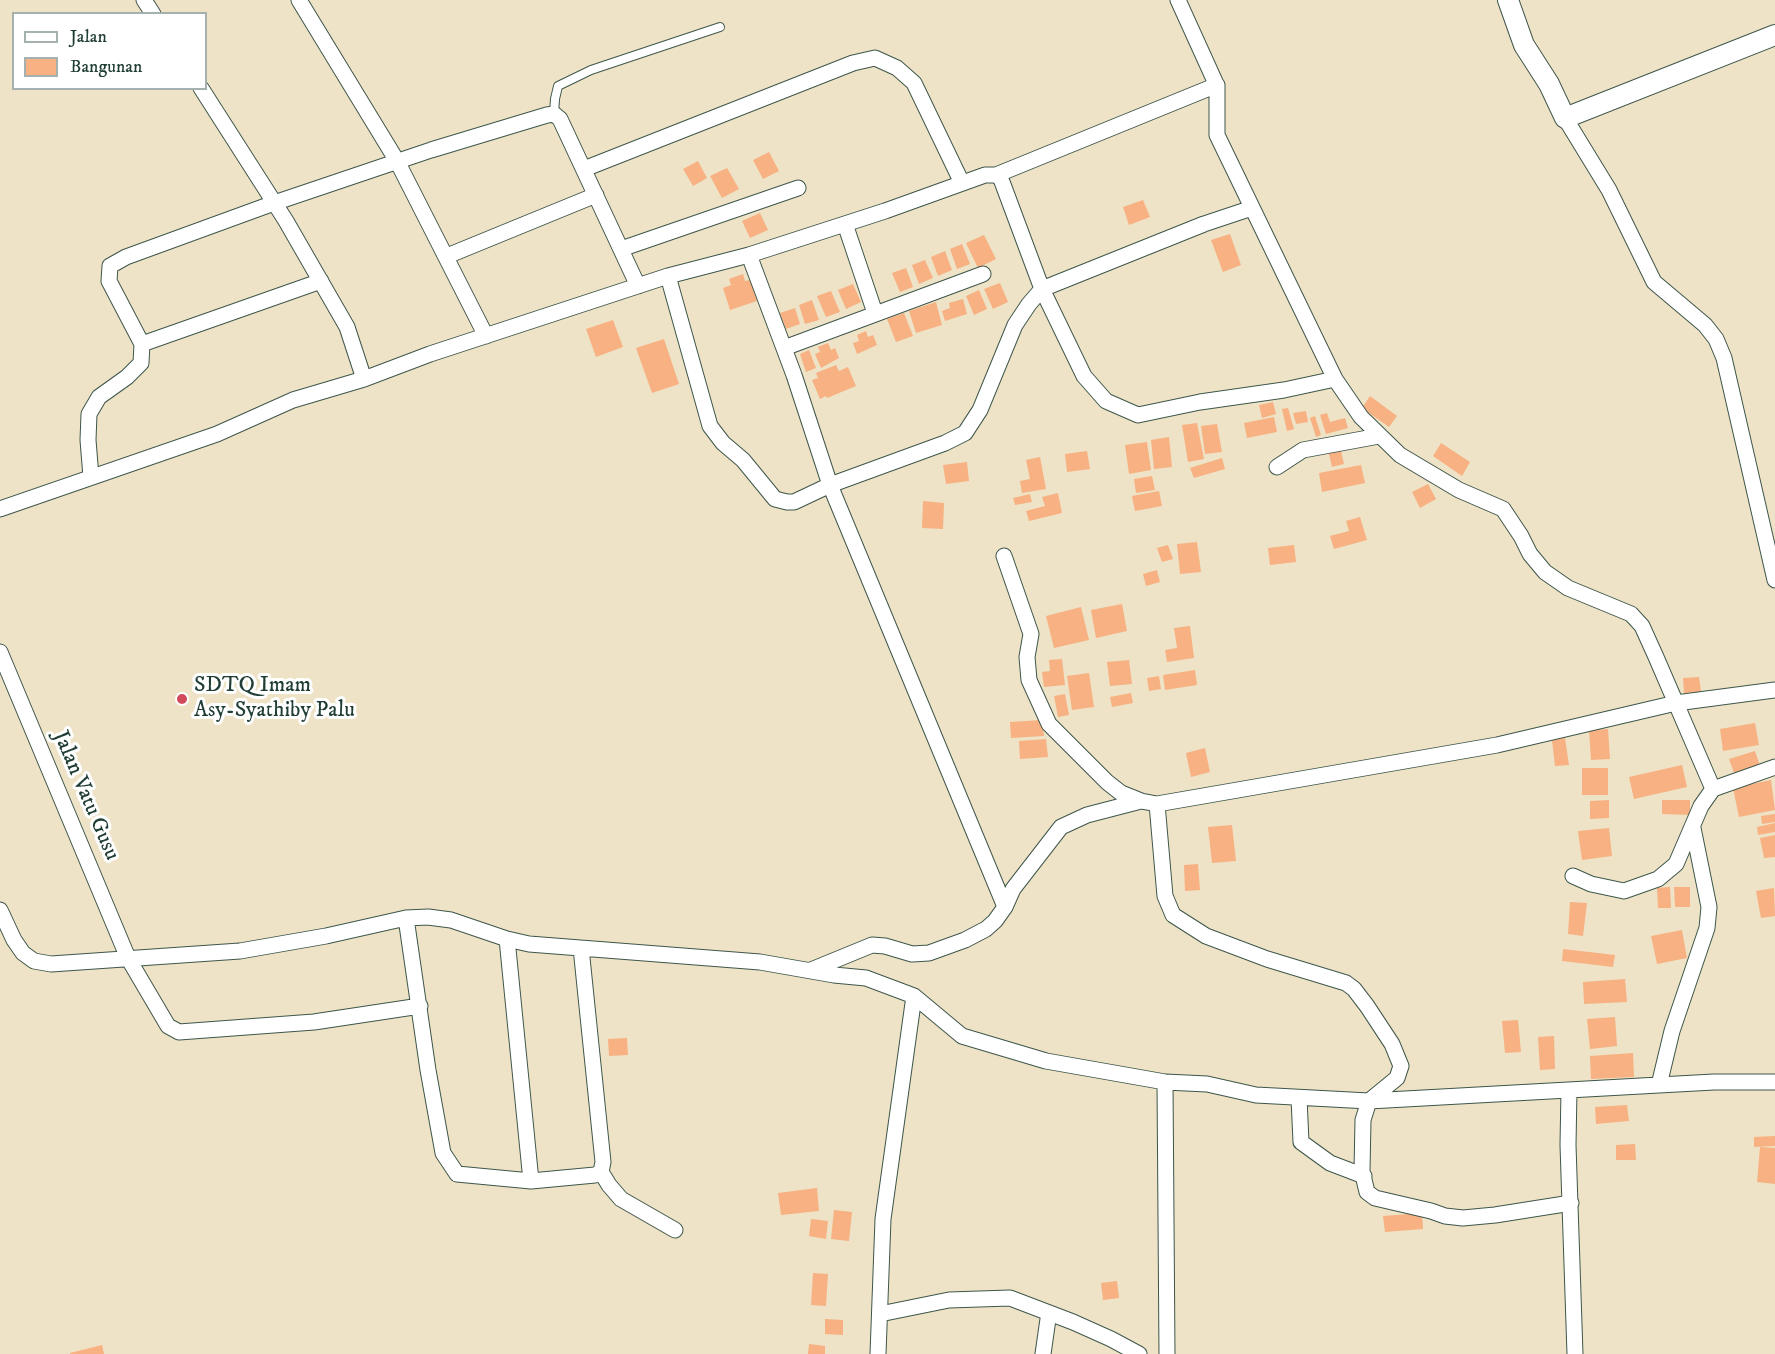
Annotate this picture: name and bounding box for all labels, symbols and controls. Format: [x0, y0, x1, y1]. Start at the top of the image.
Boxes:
legend [12, 12, 207, 90]
text: Jalan [70, 26, 107, 48]
text: Bangunan [70, 56, 142, 78]
place label: SDTQ Imam Asy-Syathiby Palu [194, 673, 355, 724]
marker: SDTQ Imam Asy-Syathiby Palu [175, 692, 189, 706]
street label: Jalan Vatu Gusu [46, 727, 124, 865]

